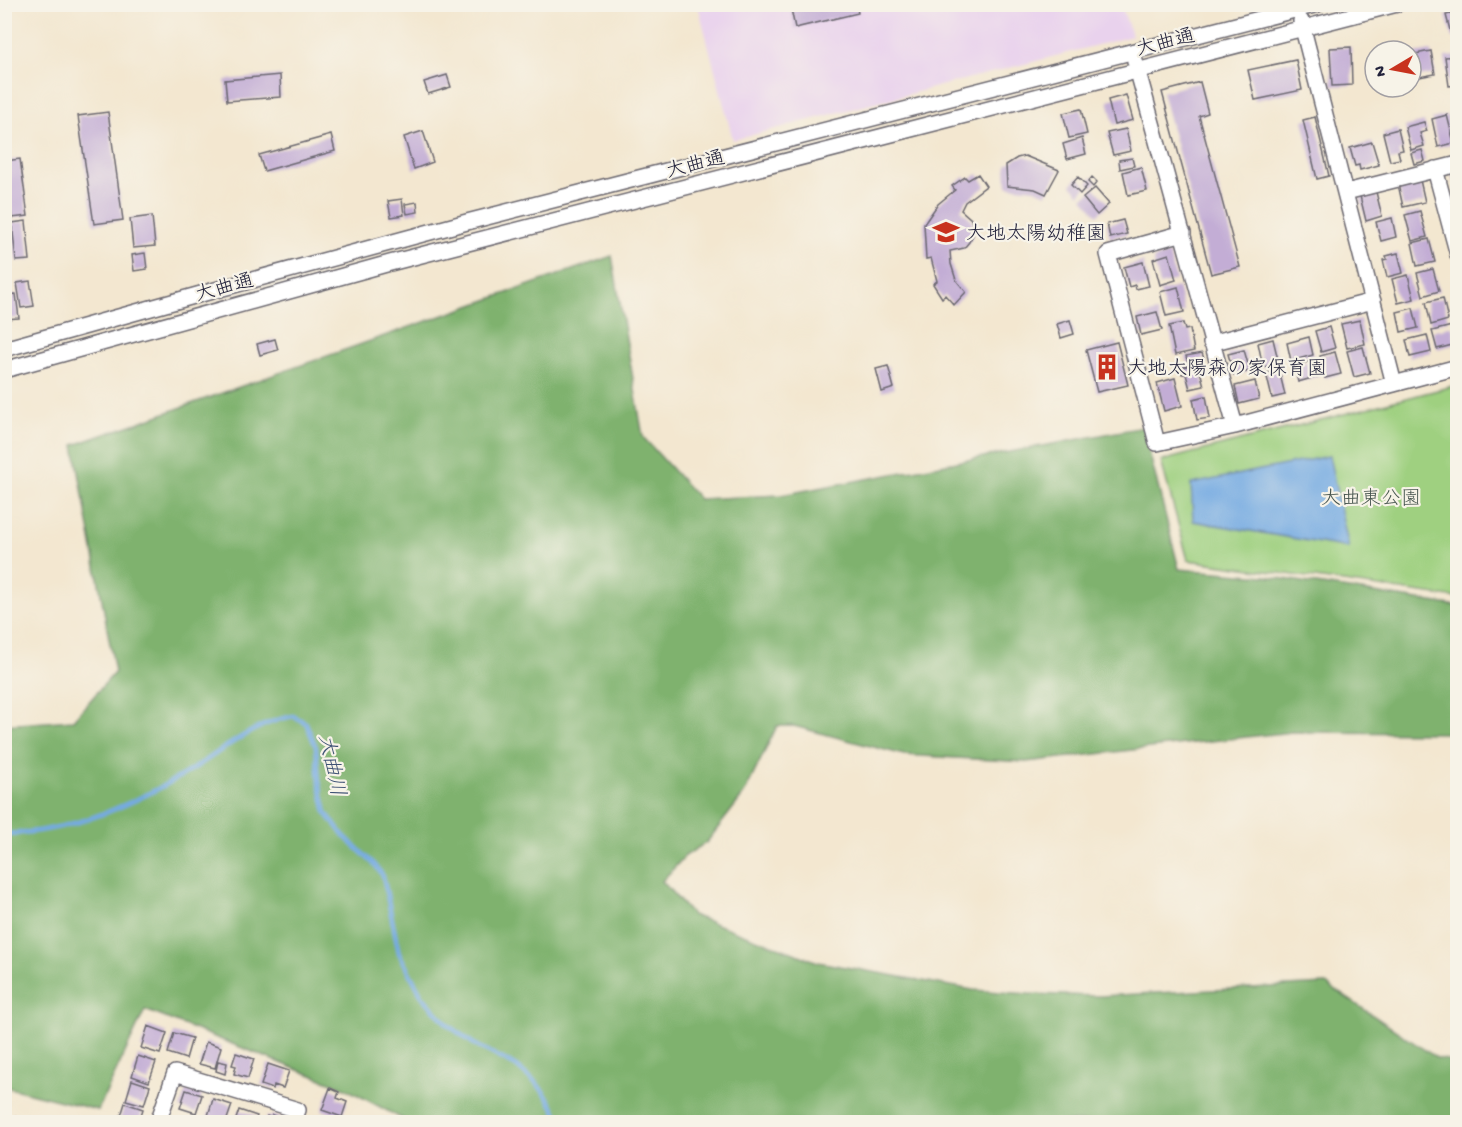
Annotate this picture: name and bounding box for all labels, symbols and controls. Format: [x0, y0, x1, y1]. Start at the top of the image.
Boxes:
street label: 大曲通 [1134, 25, 1198, 63]
north arrow [1363, 39, 1423, 99]
text: N [1371, 64, 1392, 78]
street label: 大曲通 [664, 147, 728, 185]
school or university icon: 大地太陽幼稚園 [931, 217, 961, 247]
place label: 大地太陽幼稚園 [966, 223, 1106, 247]
street label: 大曲通 [193, 270, 257, 308]
building icon: 大地太陽森の家保育園 [1092, 352, 1122, 382]
place label: 大地太陽森の家保育園 [1127, 357, 1327, 382]
park label: 大曲東公園 [1321, 487, 1421, 512]
water label: 大曲川 [311, 732, 349, 799]

